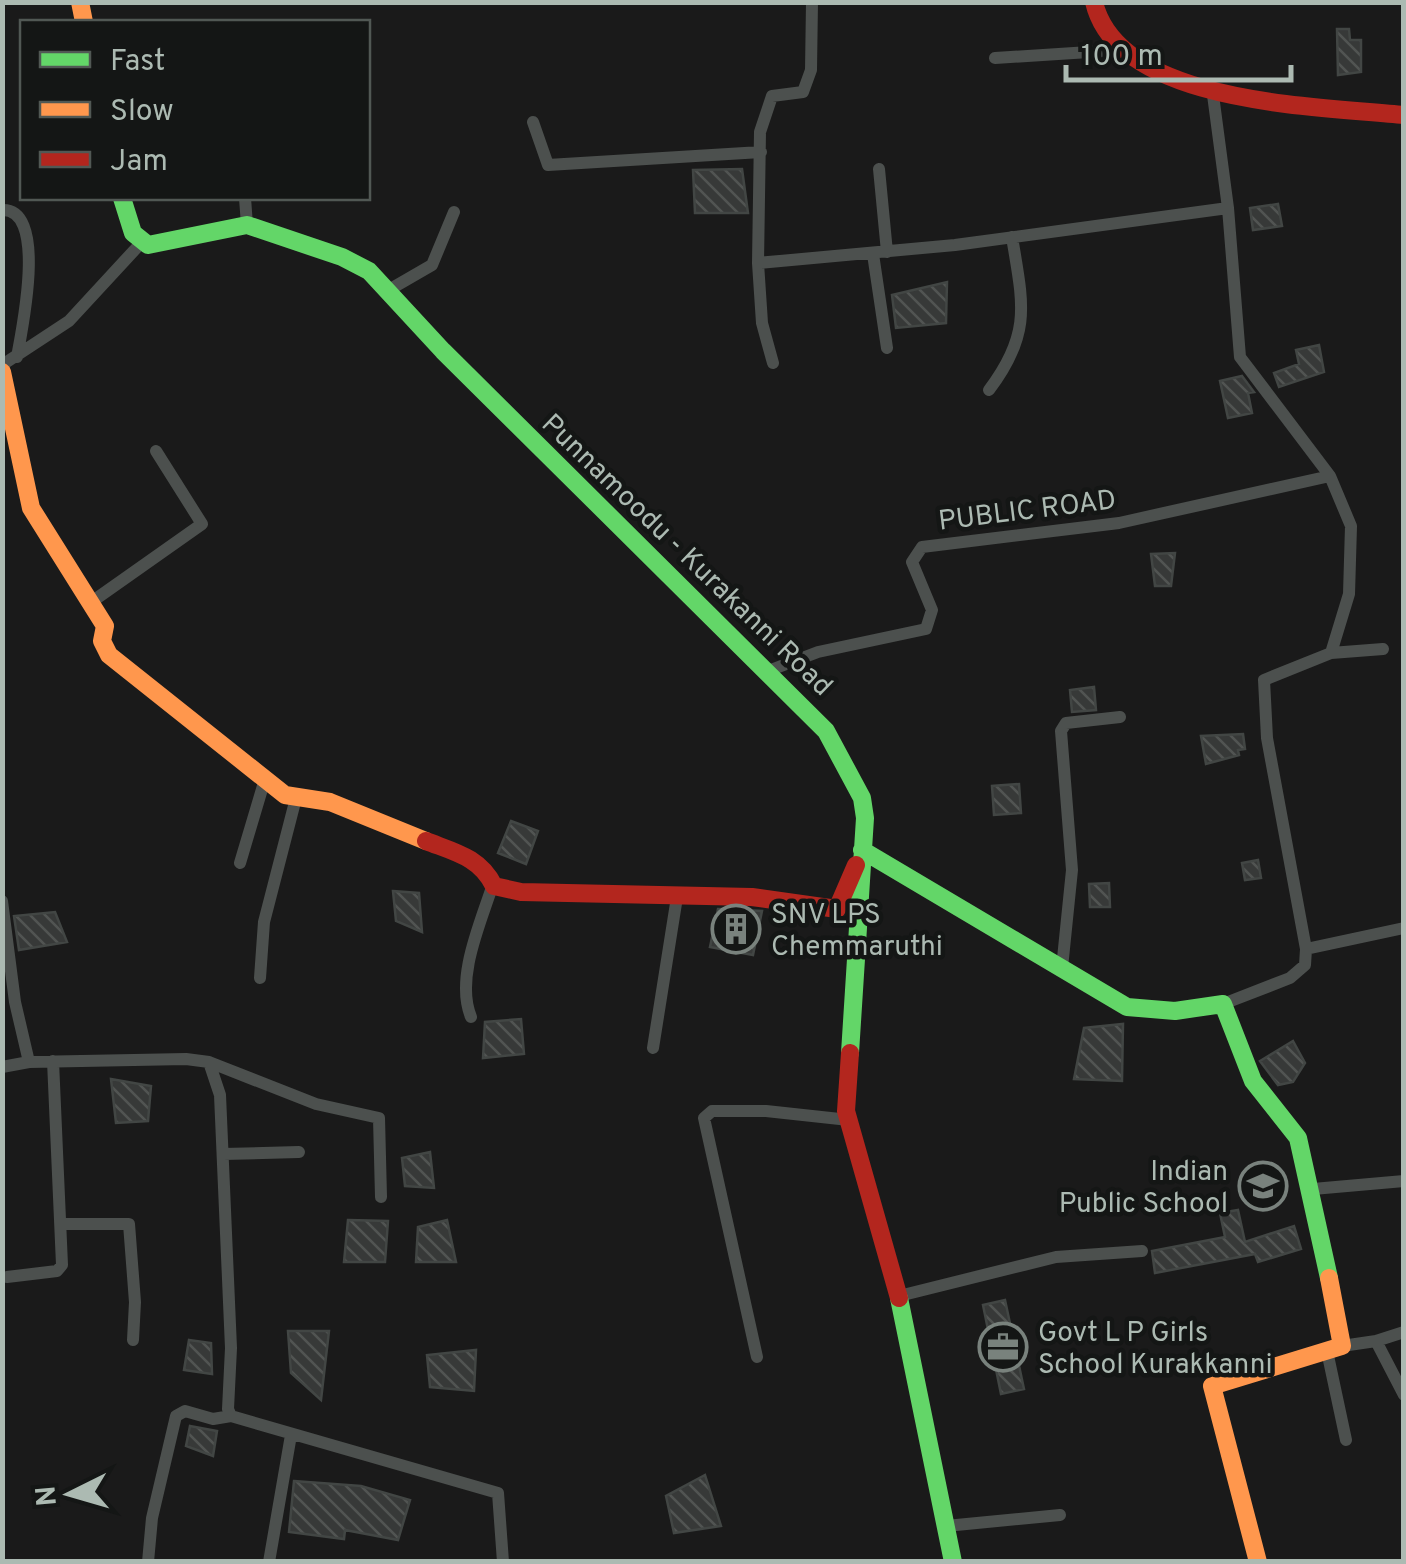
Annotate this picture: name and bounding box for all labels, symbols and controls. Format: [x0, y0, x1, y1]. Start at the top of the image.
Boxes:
legend [20, 20, 370, 200]
scale bar [1066, 20, 1291, 82]
text: 100 m [1081, 39, 1163, 76]
text: Fast [110, 44, 165, 81]
text: Slow [110, 94, 174, 131]
text: Jam [110, 144, 168, 181]
street label: Punnamoodu - Kurakanni Road [533, 407, 839, 705]
street label: PUBLIC ROAD [937, 483, 1118, 541]
place label: SNV LPS Chemmaruthi [771, 898, 943, 966]
building icon: SNV LPS Chemmaruthi [710, 903, 762, 955]
place label: Indian Public School [1059, 1155, 1228, 1223]
school or university icon: Indian Public School [1237, 1160, 1289, 1212]
place label: Govt L P Girls School Kurakkanni [1038, 1316, 1273, 1384]
office icon: Govt L P Girls School Kurakkanni [977, 1321, 1029, 1373]
north arrow [20, 1444, 120, 1544]
text: N [29, 1484, 67, 1508]

